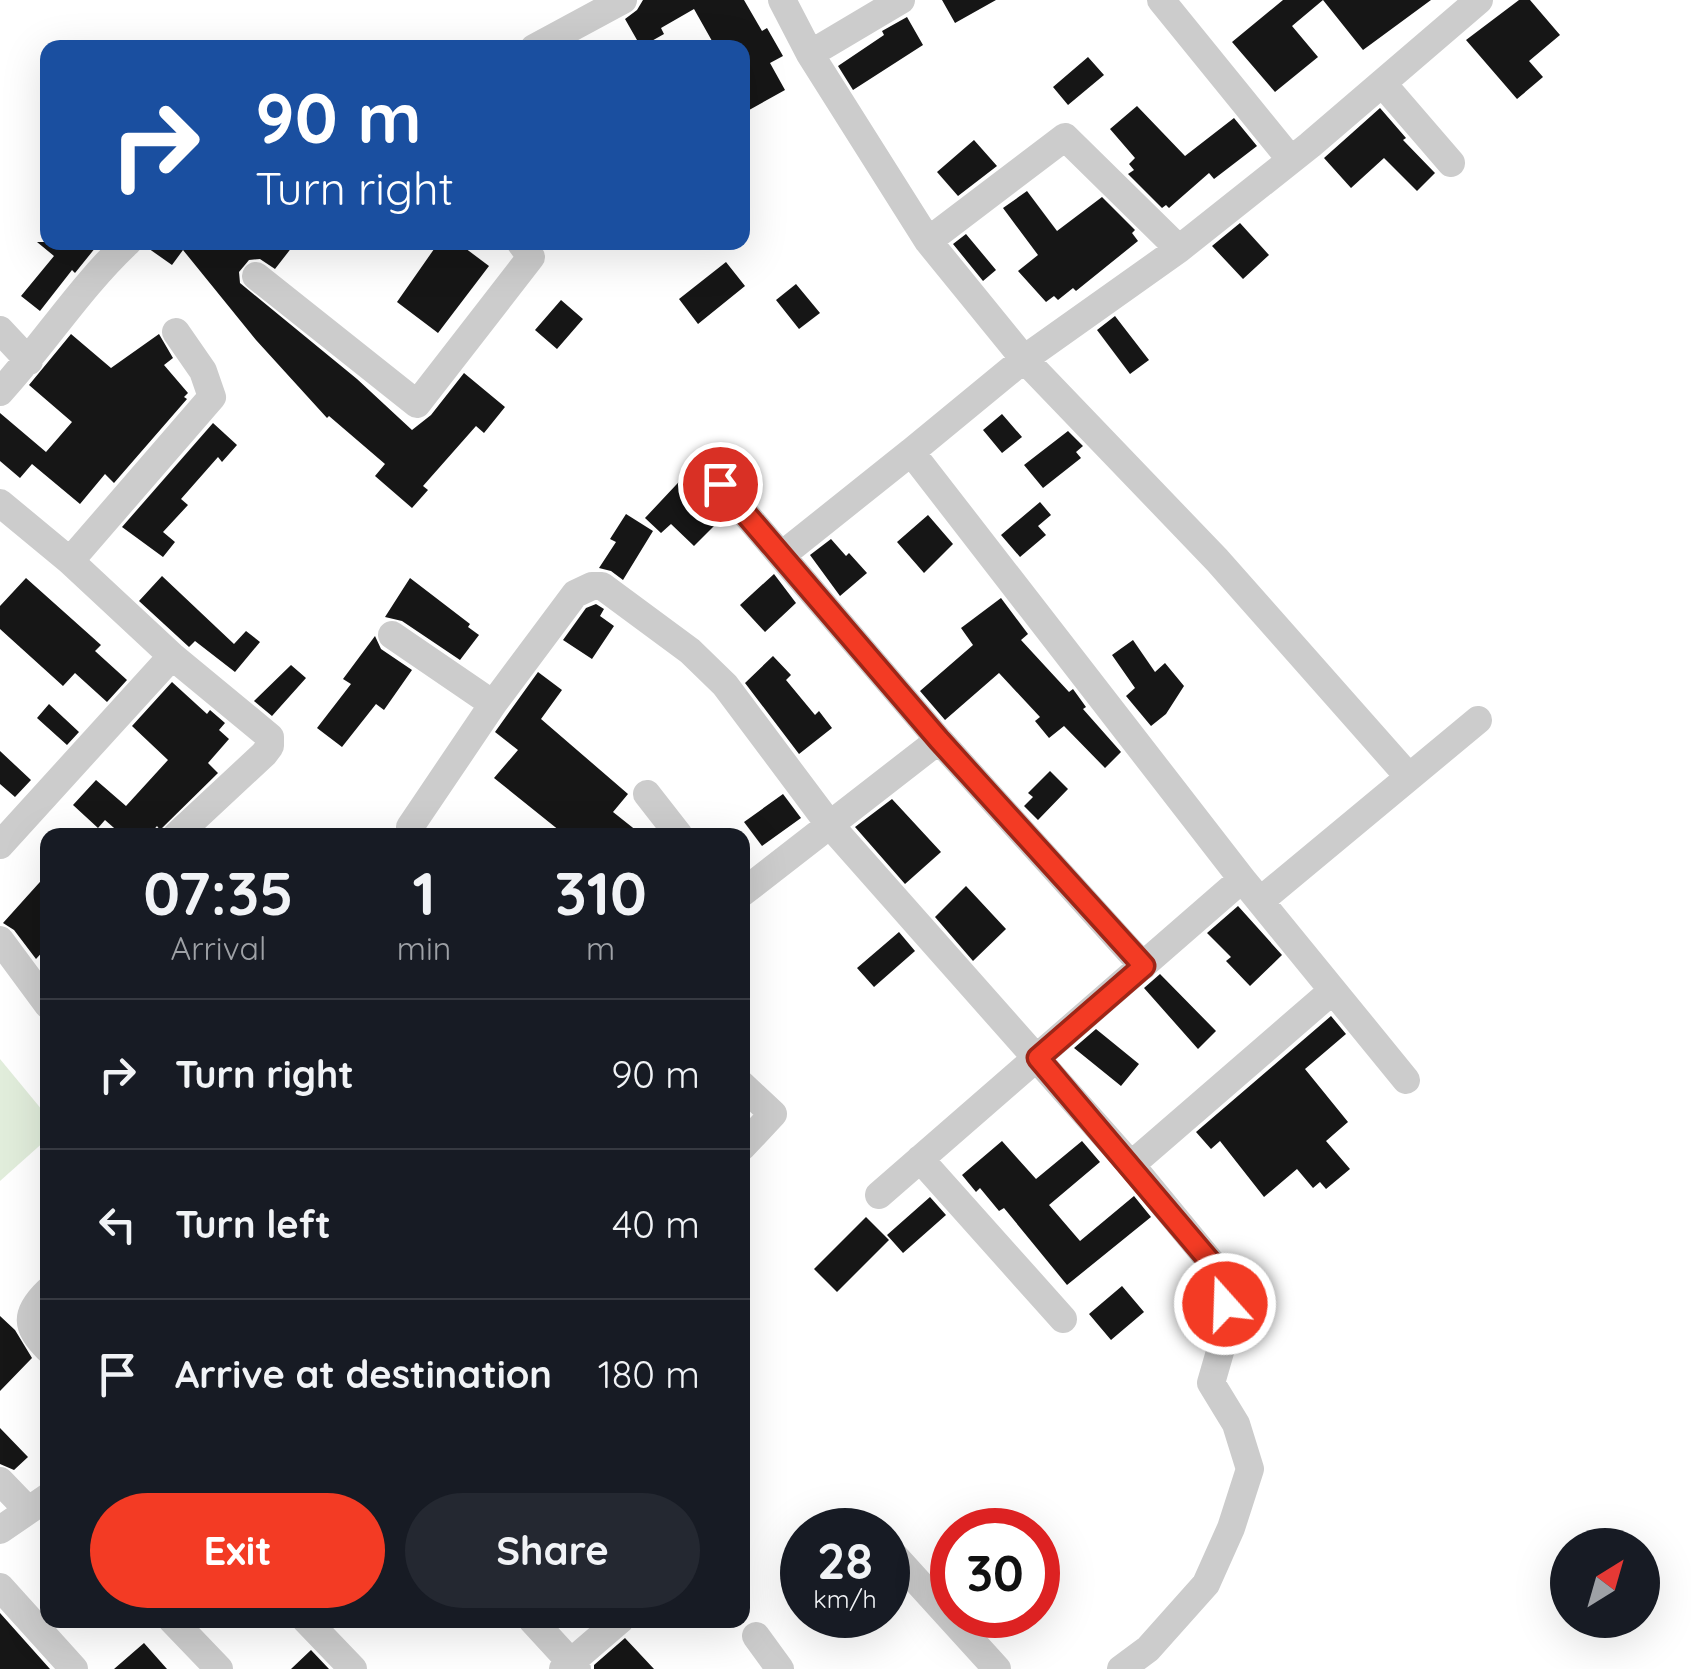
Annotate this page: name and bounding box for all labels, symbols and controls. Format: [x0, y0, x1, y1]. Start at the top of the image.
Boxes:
text: 90 m [255, 73, 422, 161]
icon: right [90, 80, 220, 210]
text: Turn right [255, 160, 454, 216]
pin [678, 442, 763, 527]
icon: arrive [693, 457, 748, 512]
text: 07:35 [143, 855, 294, 930]
text: 1 [412, 855, 436, 930]
text: 310 [554, 855, 647, 930]
text: Arrival [170, 928, 266, 968]
text: min [397, 928, 451, 968]
text: m [586, 928, 615, 968]
icon: right [90, 1047, 145, 1102]
text: Turn right [175, 1050, 354, 1098]
text: 90 m [611, 1050, 700, 1098]
icon: left [90, 1197, 145, 1252]
text: Turn left [175, 1200, 331, 1248]
text: 40 m [612, 1200, 700, 1248]
position arrow [1173, 1252, 1277, 1356]
icon: arrive [90, 1347, 145, 1402]
text: Arrive at destination [175, 1350, 552, 1398]
text: 180 m [598, 1350, 700, 1398]
button: Exit [90, 1493, 385, 1608]
button: Share [405, 1493, 700, 1608]
speed limit sign: 30 [930, 1508, 1060, 1638]
north arrow [1550, 1528, 1660, 1638]
map controls [1550, 1528, 1660, 1638]
text: 28 [817, 1529, 873, 1592]
text: km/h [813, 1583, 877, 1614]

